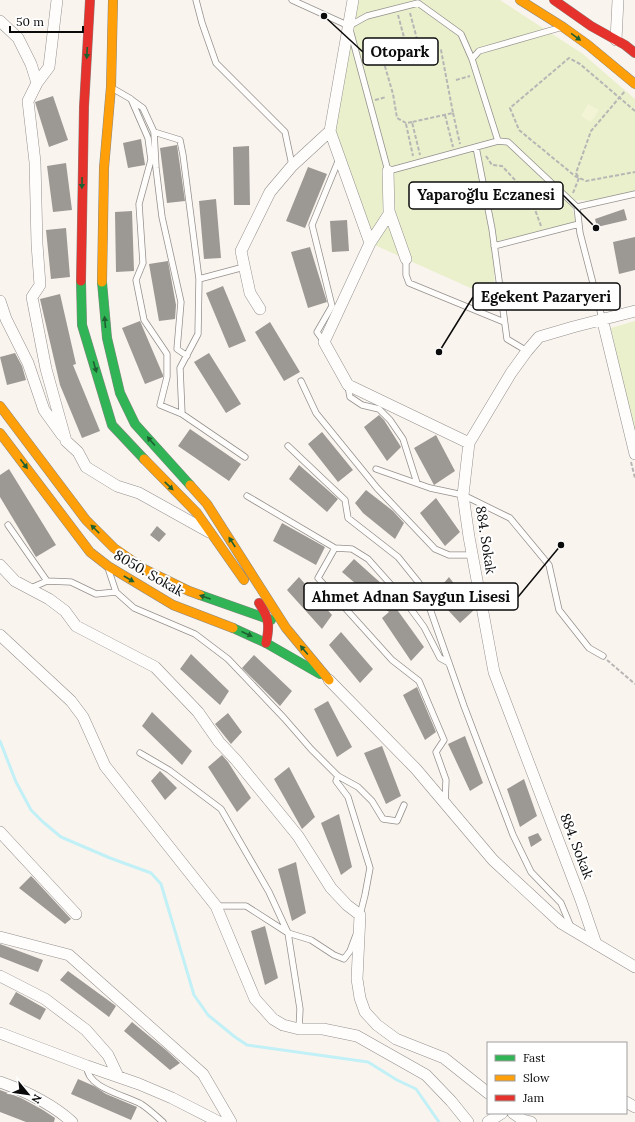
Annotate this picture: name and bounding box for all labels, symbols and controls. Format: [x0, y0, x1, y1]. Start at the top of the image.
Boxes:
scale bar [10, 8, 83, 34]
text: 50 m [16, 14, 44, 29]
one-way arrow [571, 33, 582, 41]
callout: Otopark [363, 38, 438, 65]
text: Otopark [370, 42, 430, 61]
one-way arrow [84, 47, 91, 59]
one-way arrow [79, 177, 85, 190]
callout: Yaparoğlu Eczanesi [409, 182, 563, 209]
text: Yaparoğlu Eczanesi [417, 185, 555, 204]
callout: Egekent Pazaryeri [473, 283, 620, 310]
text: Egekent Pazaryeri [481, 287, 611, 306]
one-way arrow [102, 316, 108, 328]
one-way arrow [92, 361, 98, 373]
one-way arrow [146, 436, 155, 446]
one-way arrow [19, 459, 28, 470]
one-way arrow [164, 481, 174, 490]
street label: 884. Sokak [472, 505, 500, 576]
one-way arrow [90, 525, 100, 534]
one-way arrow [228, 537, 236, 547]
street label: 8050. Sokak [111, 546, 188, 601]
one-way arrow [123, 576, 135, 583]
callout: Ahmet Adnan Saygun Lisesi [304, 583, 518, 610]
text: Ahmet Adnan Saygun Lisesi [312, 587, 510, 606]
one-way arrow [199, 594, 211, 600]
one-way arrow [241, 631, 252, 637]
one-way arrow [300, 644, 309, 655]
street label: 884. Sokak [556, 811, 598, 882]
legend [487, 1042, 627, 1114]
text: Fast [523, 1050, 546, 1065]
text: Slow [523, 1070, 550, 1085]
north arrow [8, 1074, 48, 1114]
text: Jam [522, 1090, 544, 1105]
text: N [28, 1092, 45, 1106]

